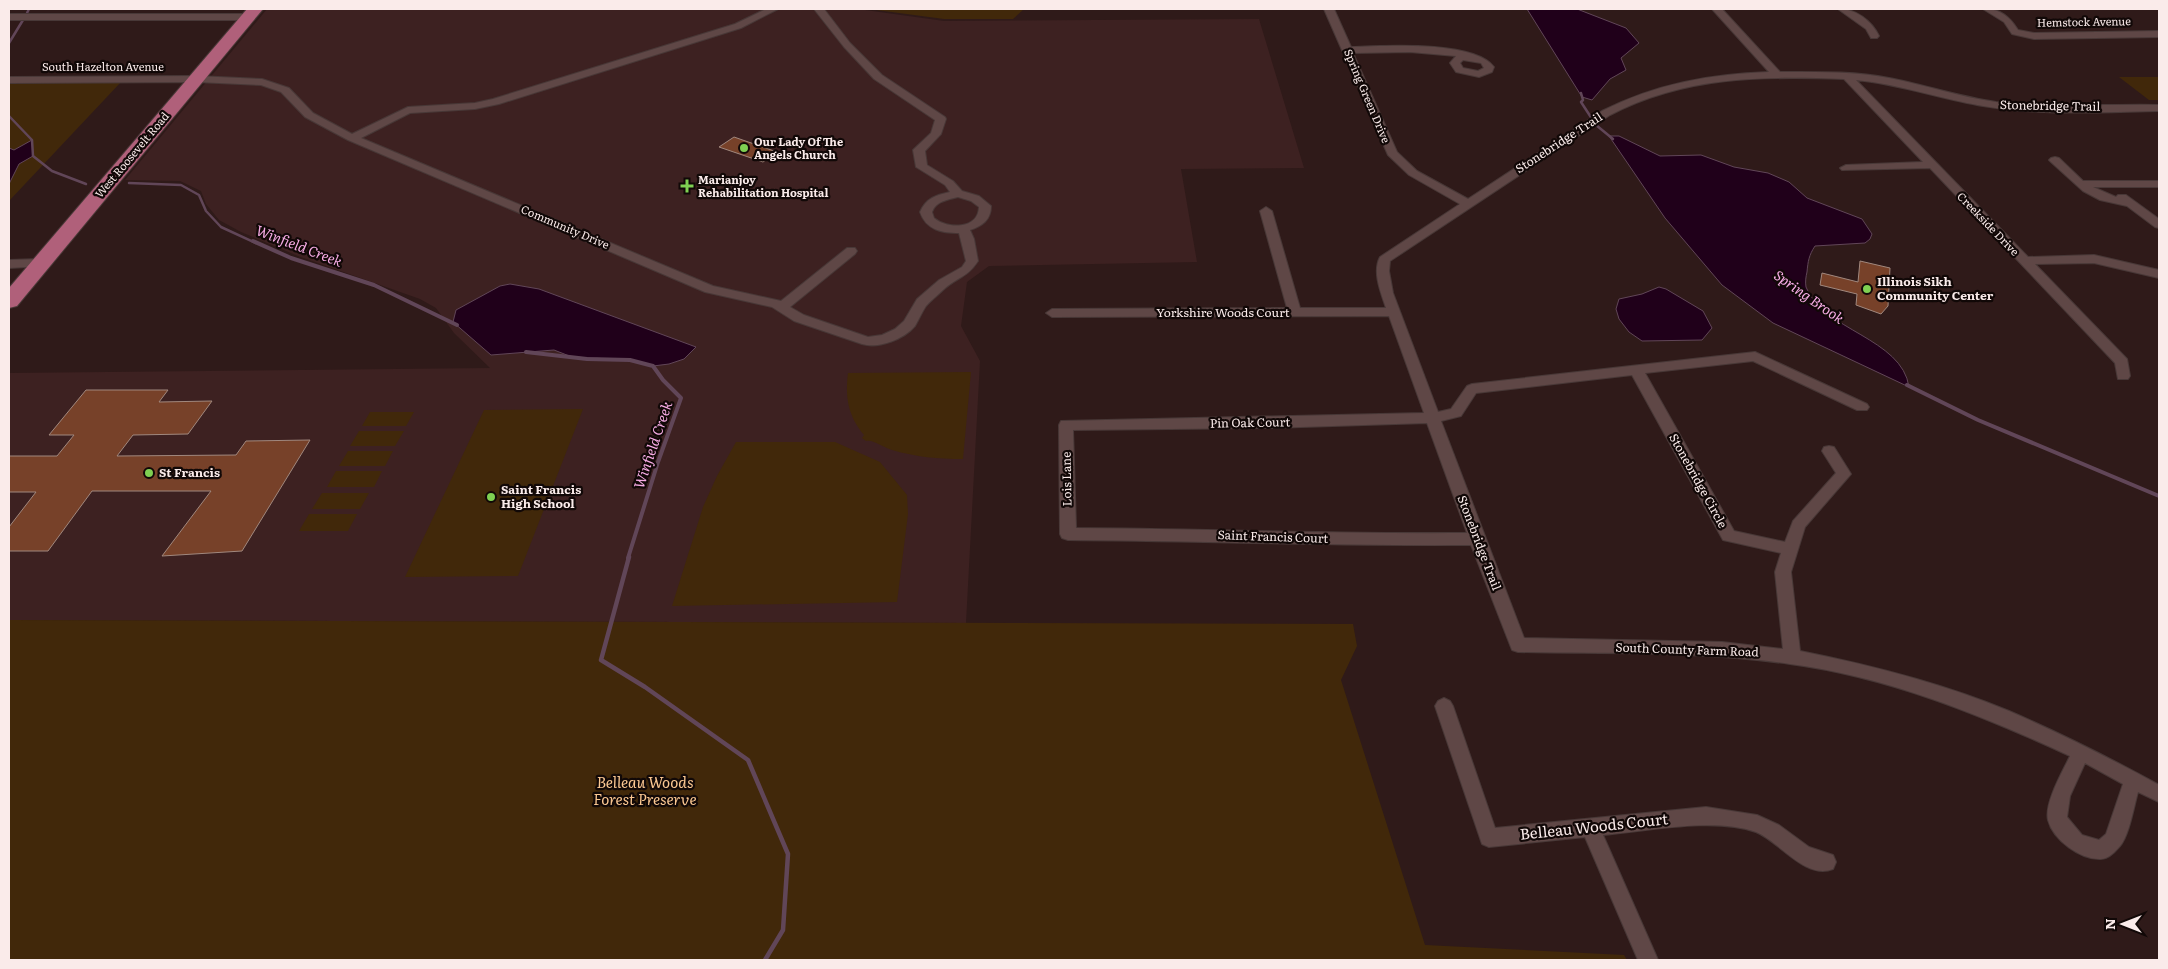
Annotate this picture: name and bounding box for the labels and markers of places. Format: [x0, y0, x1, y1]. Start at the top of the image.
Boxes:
place label: Our Lady Of The Angels Church [754, 133, 843, 162]
marker: Our Lady Of The Angels Church [738, 142, 750, 154]
place label: Marianjoy Rehabilitation Hospital [698, 171, 828, 200]
marker: Marianjoy Rehabilitation Hospital [680, 179, 694, 193]
place label: Illinois Sikh Community Center [1877, 272, 1994, 304]
marker: Illinois Sikh Community Center [1861, 283, 1873, 295]
place label: St Francis [159, 463, 220, 481]
marker: St Francis [143, 467, 155, 479]
place label: Saint Francis High School [501, 480, 581, 512]
marker: Saint Francis High School [485, 491, 497, 503]

